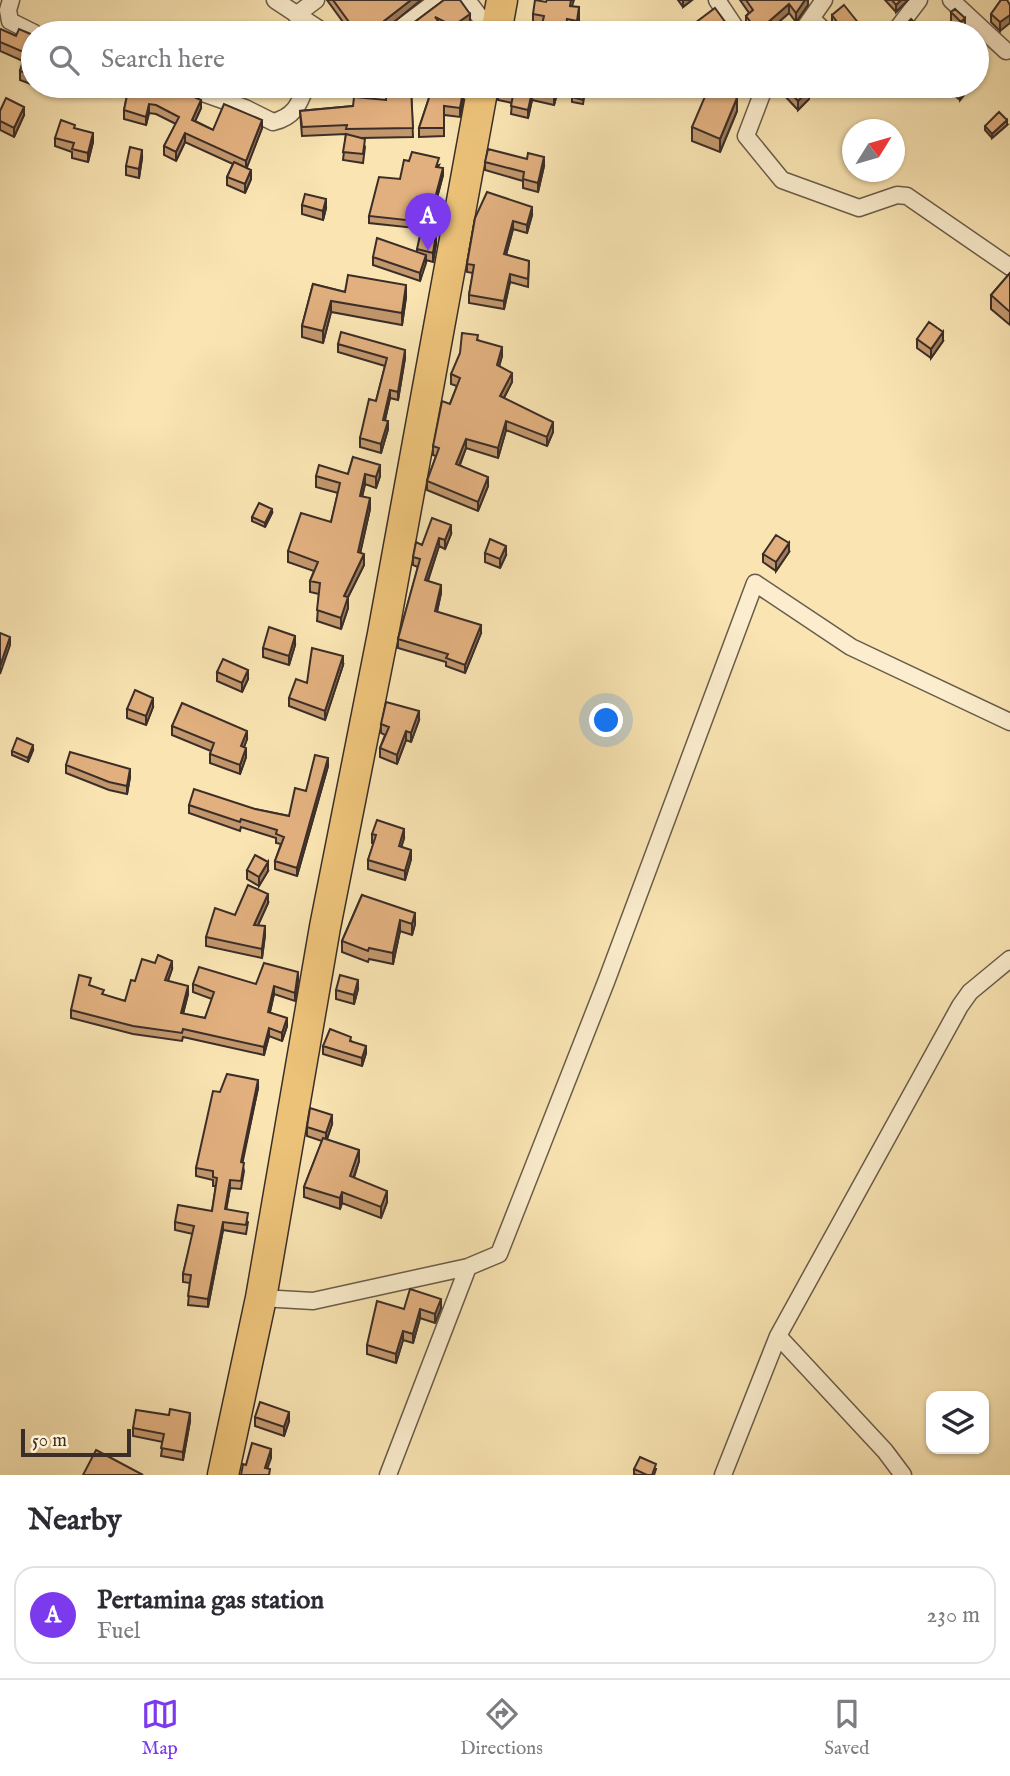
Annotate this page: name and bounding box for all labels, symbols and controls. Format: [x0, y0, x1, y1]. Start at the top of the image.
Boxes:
search box [21, 21, 989, 98]
icon: search [45, 41, 83, 79]
text: Search here [101, 43, 225, 76]
north arrow [842, 119, 905, 182]
pin: A [405, 193, 451, 251]
your location [589, 703, 623, 737]
map controls [926, 1391, 989, 1454]
button: layers [926, 1391, 989, 1454]
scale bar [21, 1426, 131, 1458]
text: 50 m [32, 1429, 67, 1453]
text: Nearby [28, 1502, 121, 1540]
text: Pertamina gas station [97, 1584, 324, 1617]
text: A [45, 1601, 61, 1630]
text: 230 m [927, 1601, 980, 1630]
text: Fuel [97, 1617, 140, 1646]
tab: Map [141, 1695, 179, 1761]
tab: Directions [460, 1695, 543, 1761]
tab: Saved [824, 1695, 869, 1761]

